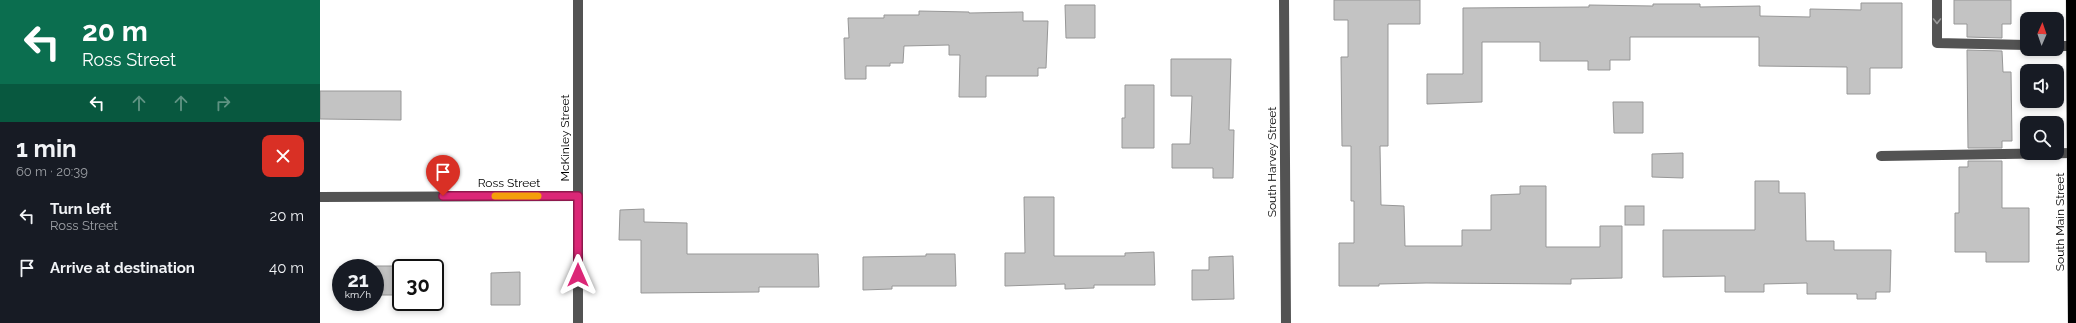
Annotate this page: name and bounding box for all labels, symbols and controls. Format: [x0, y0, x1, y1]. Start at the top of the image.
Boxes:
north arrow [2020, 12, 2064, 56]
map controls [2020, 12, 2064, 160]
text: 20 m [82, 15, 148, 48]
icon: left [16, 16, 68, 68]
one-way arrow [1933, 18, 1941, 24]
text: Ross Street [82, 49, 176, 70]
button: sound [2020, 64, 2064, 108]
icon: left [86, 92, 108, 114]
icon: ahead [128, 92, 150, 114]
icon: ahead [170, 92, 192, 114]
icon: right [212, 92, 234, 114]
street label: McKinley Street [558, 95, 572, 181]
street label: South Harvey Street [1265, 107, 1279, 217]
button: search [2020, 116, 2064, 160]
text: 1 min [16, 134, 77, 163]
button: close [262, 135, 304, 177]
pin [426, 155, 460, 196]
icon: arrive [432, 161, 454, 183]
text: 60 m · 20:39 [16, 164, 88, 179]
street label: South Main Street [2053, 173, 2067, 271]
street label: Ross Street [478, 176, 540, 190]
text: Turn left [50, 200, 111, 218]
icon: left [16, 205, 38, 227]
text: 20 m [269, 207, 304, 225]
text: Ross Street [50, 218, 118, 233]
position arrow [557, 254, 599, 296]
icon: arrive [16, 257, 38, 279]
text: Arrive at destination [50, 259, 195, 277]
text: 40 m [269, 259, 304, 277]
speed limit sign: 30 [392, 259, 444, 311]
text: 21 [347, 268, 369, 292]
text: km/h [345, 289, 371, 300]

